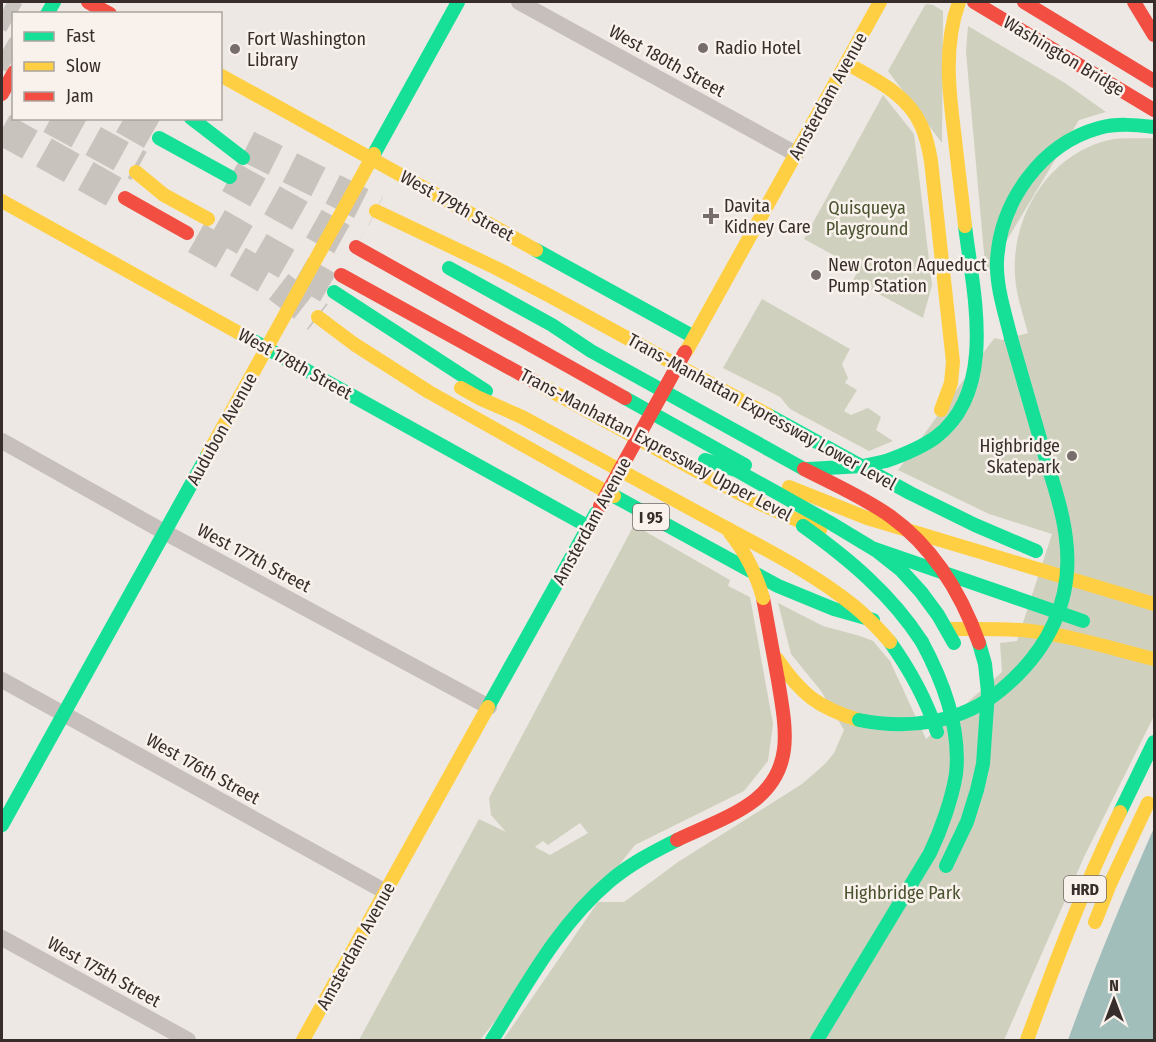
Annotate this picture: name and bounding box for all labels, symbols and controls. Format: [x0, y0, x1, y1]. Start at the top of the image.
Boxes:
street label: Washington Bridge [999, 11, 1129, 101]
legend [12, 12, 222, 120]
street label: West 180th Street [605, 20, 729, 102]
text: Fast [66, 25, 95, 47]
place label: Fort Washington Library [247, 28, 366, 71]
street label: Amsterdam Avenue [784, 29, 872, 163]
place label: Radio Hotel [715, 37, 801, 59]
marker: Radio Hotel [696, 41, 710, 55]
marker: Fort Washington Library [228, 42, 242, 56]
text: Slow [66, 55, 101, 77]
text: Jam [66, 85, 94, 107]
street label: West 179th Street [396, 166, 518, 246]
place label: Davita Kidney Care [724, 195, 811, 238]
park label: Quisqueya Playground [826, 197, 908, 240]
marker: Davita Kidney Care [702, 207, 720, 225]
place label: New Croton Aqueduct Pump Station [828, 254, 987, 297]
marker: New Croton Aqueduct Pump Station [809, 268, 823, 282]
street label: West 178th Street [234, 324, 356, 404]
street label: Trans-Manhattan Expressway Lower Level [624, 329, 900, 495]
street label: Trans-Manhattan Expressway Upper Level [516, 364, 796, 526]
street label: Audubon Avenue [182, 369, 262, 489]
place label: Highbridge Skatepark [980, 435, 1061, 478]
marker: Highbridge Skatepark [1065, 449, 1079, 463]
street label: Amsterdam Avenue [548, 454, 636, 588]
road number: I 95 [633, 504, 669, 530]
street label: West 177th Street [193, 519, 315, 597]
street label: West 176th Street [142, 729, 264, 809]
road number: HRD [1064, 876, 1106, 902]
street label: Amsterdam Avenue [312, 879, 400, 1013]
park label: Highbridge Park [844, 882, 961, 904]
street label: West 175th Street [44, 932, 165, 1012]
north arrow [1084, 970, 1144, 1030]
text: N [1109, 976, 1119, 995]

